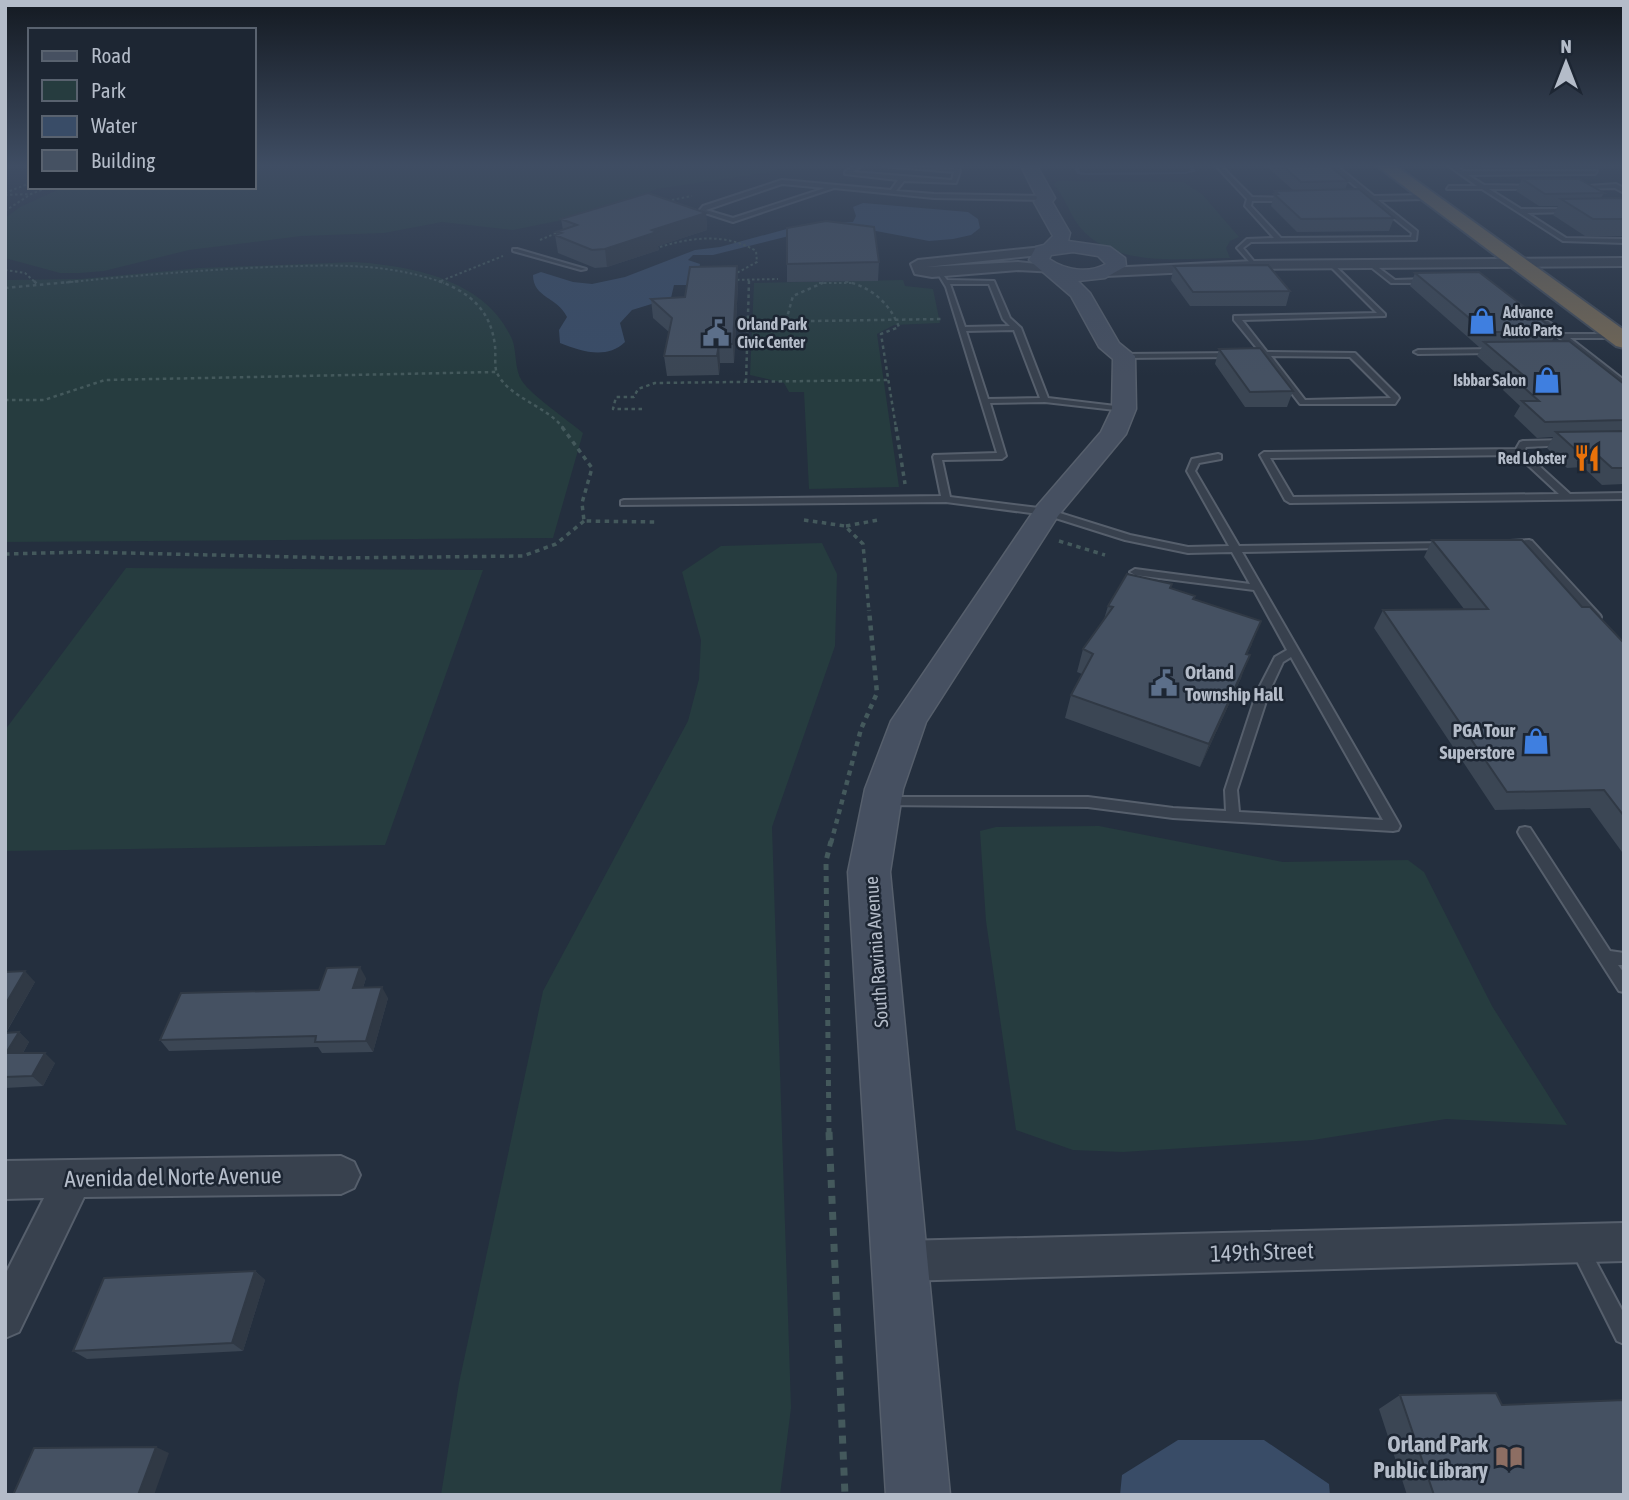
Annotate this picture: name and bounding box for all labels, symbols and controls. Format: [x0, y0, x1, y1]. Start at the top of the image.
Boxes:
legend [28, 28, 256, 189]
north arrow [1531, 28, 1601, 98]
text: N [1560, 35, 1572, 57]
text: Road [91, 43, 131, 67]
text: Park [91, 78, 126, 102]
text: Water [91, 113, 138, 137]
text: Building [91, 148, 155, 172]
place label: Advance Auto Parts [1502, 303, 1563, 339]
shop icon: Advance Auto Parts [1467, 306, 1497, 336]
place label: Orland Park Civic Center [737, 315, 808, 351]
public building icon: Orland Park Civic Center [701, 318, 731, 348]
shop icon: Isbbar Salon [1532, 365, 1562, 395]
place label: Isbbar Salon [1453, 371, 1526, 389]
restaurant icon: Red Lobster [1572, 443, 1602, 473]
place label: Red Lobster [1498, 449, 1566, 467]
place label: Orland Township Hall [1185, 661, 1284, 705]
public building icon: Orland Township Hall [1149, 668, 1179, 698]
place label: PGA Tour Superstore [1439, 719, 1515, 763]
shop icon: PGA Tour Superstore [1521, 726, 1551, 756]
street label: South Ravinia Avenue [860, 876, 892, 1028]
street label: Avenida del Norte Avenue [64, 1162, 282, 1192]
street label: 149th Street [1210, 1237, 1314, 1267]
place label: Orland Park Public Library [1373, 1431, 1489, 1483]
library icon: Orland Park Public Library [1494, 1442, 1524, 1472]

